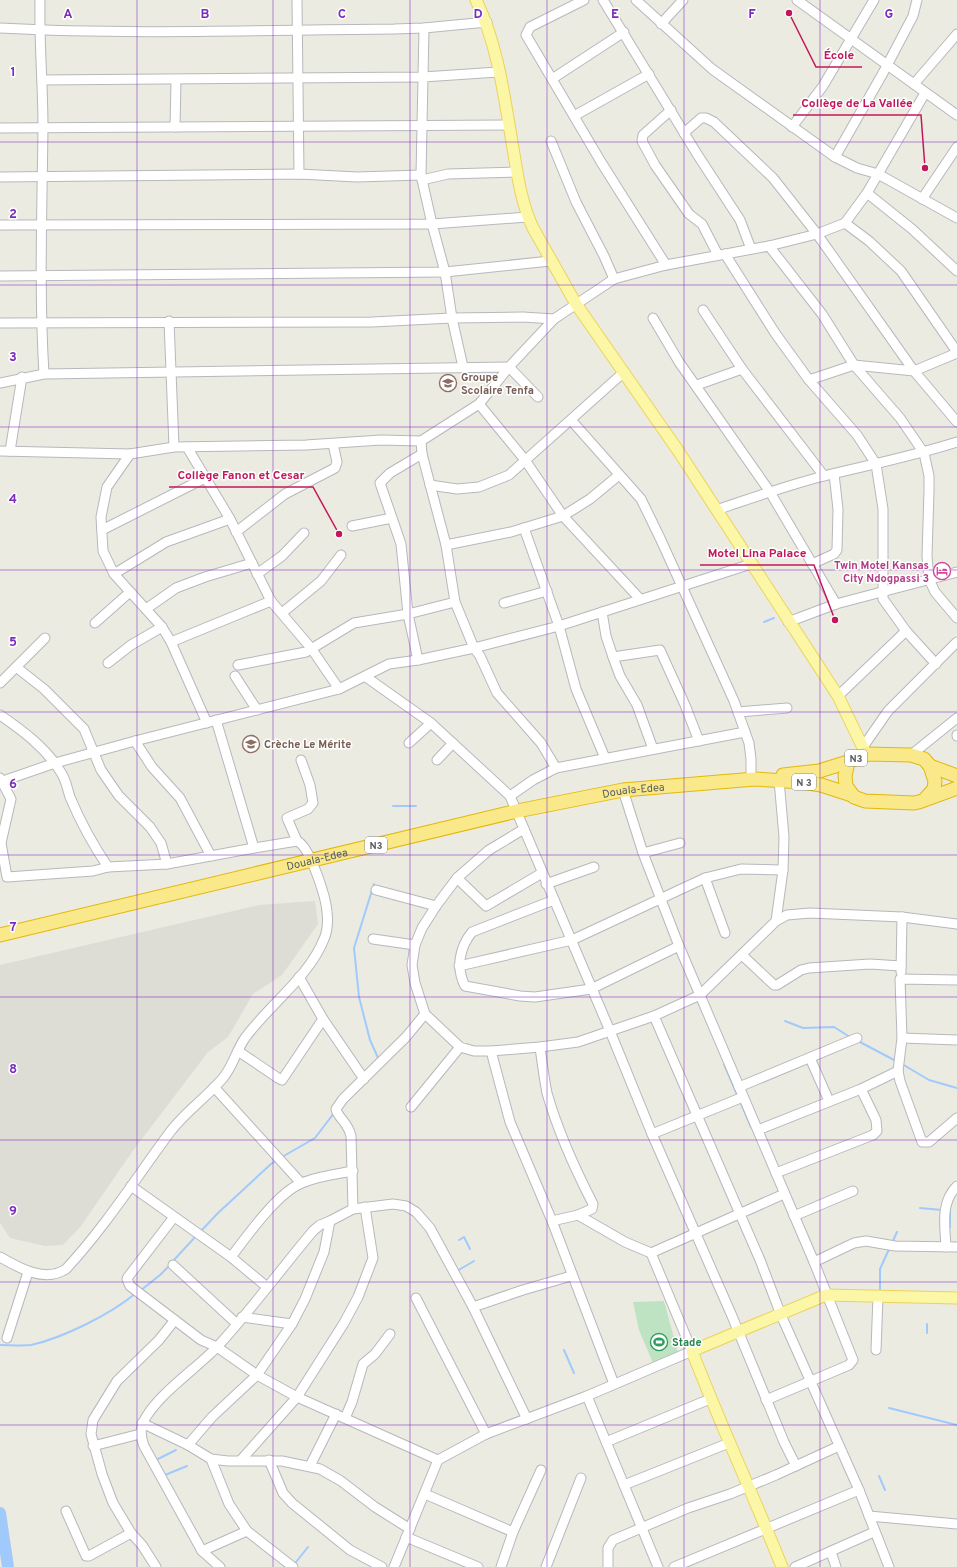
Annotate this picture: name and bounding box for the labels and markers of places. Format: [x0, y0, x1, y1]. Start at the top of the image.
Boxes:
callout: École [816, 43, 862, 67]
callout: Collège de La Vallée [793, 91, 921, 115]
place label: Groupe Scolaire Tenfa [461, 371, 534, 398]
school or university icon: Groupe Scolaire Tenfa [438, 373, 458, 393]
callout: Collège Fanon et Cesar [169, 463, 313, 487]
callout: Motel Lina Palace [700, 541, 814, 565]
place label: Twin Motel Kansas City Ndogpassi 3 [834, 559, 929, 586]
hotel icon: Twin Motel Kansas City Ndogpassi 3 [932, 561, 952, 581]
school or university icon: Crèche Le Mérite [241, 734, 261, 754]
place label: Crèche Le Mérite [264, 738, 351, 752]
sports icon: Stade [649, 1332, 669, 1352]
place label: Stade [672, 1336, 702, 1350]

